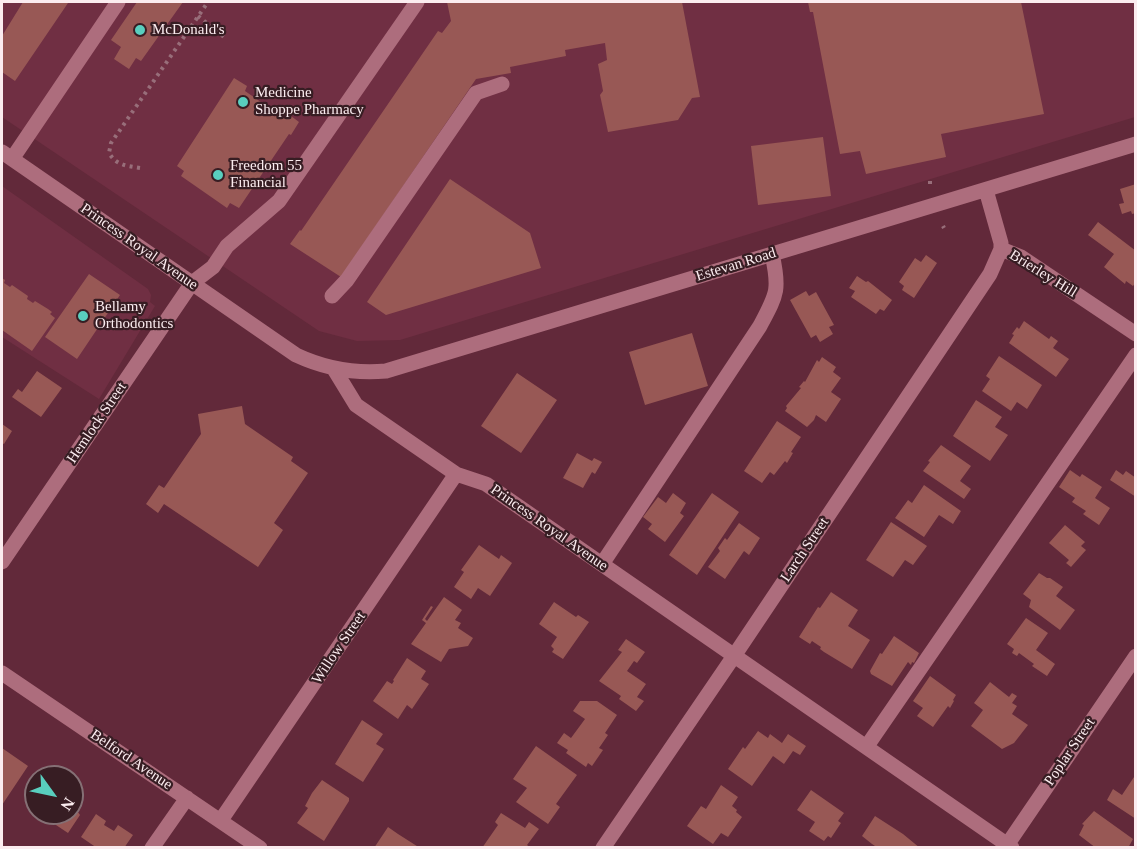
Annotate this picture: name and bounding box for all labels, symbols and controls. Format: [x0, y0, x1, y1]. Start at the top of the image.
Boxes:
place label: McDonald's [152, 21, 225, 39]
marker: McDonald's [133, 23, 147, 37]
place label: Medicine Shoppe Pharmacy [255, 84, 364, 119]
marker: Medicine Shoppe Pharmacy [236, 95, 250, 109]
place label: Freedom 55 Financial [230, 157, 302, 192]
marker: Freedom 55 Financial [211, 168, 225, 182]
street label: Princess Royal Avenue [77, 200, 201, 294]
street label: Estevan Road [694, 244, 778, 286]
street label: Brierley Hill [1006, 246, 1080, 302]
place label: Bellamy Orthodontics [95, 298, 173, 333]
marker: Bellamy Orthodontics [76, 309, 90, 323]
street label: Hemlock Street [63, 379, 131, 467]
street label: Princess Royal Avenue [487, 481, 611, 575]
street label: Larch Street [777, 514, 833, 586]
street label: Willow Street [308, 609, 370, 687]
street label: Poplar Street [1041, 715, 1099, 789]
street label: Belford Avenue [87, 726, 175, 794]
north arrow [24, 765, 84, 825]
text: N [58, 795, 78, 813]

